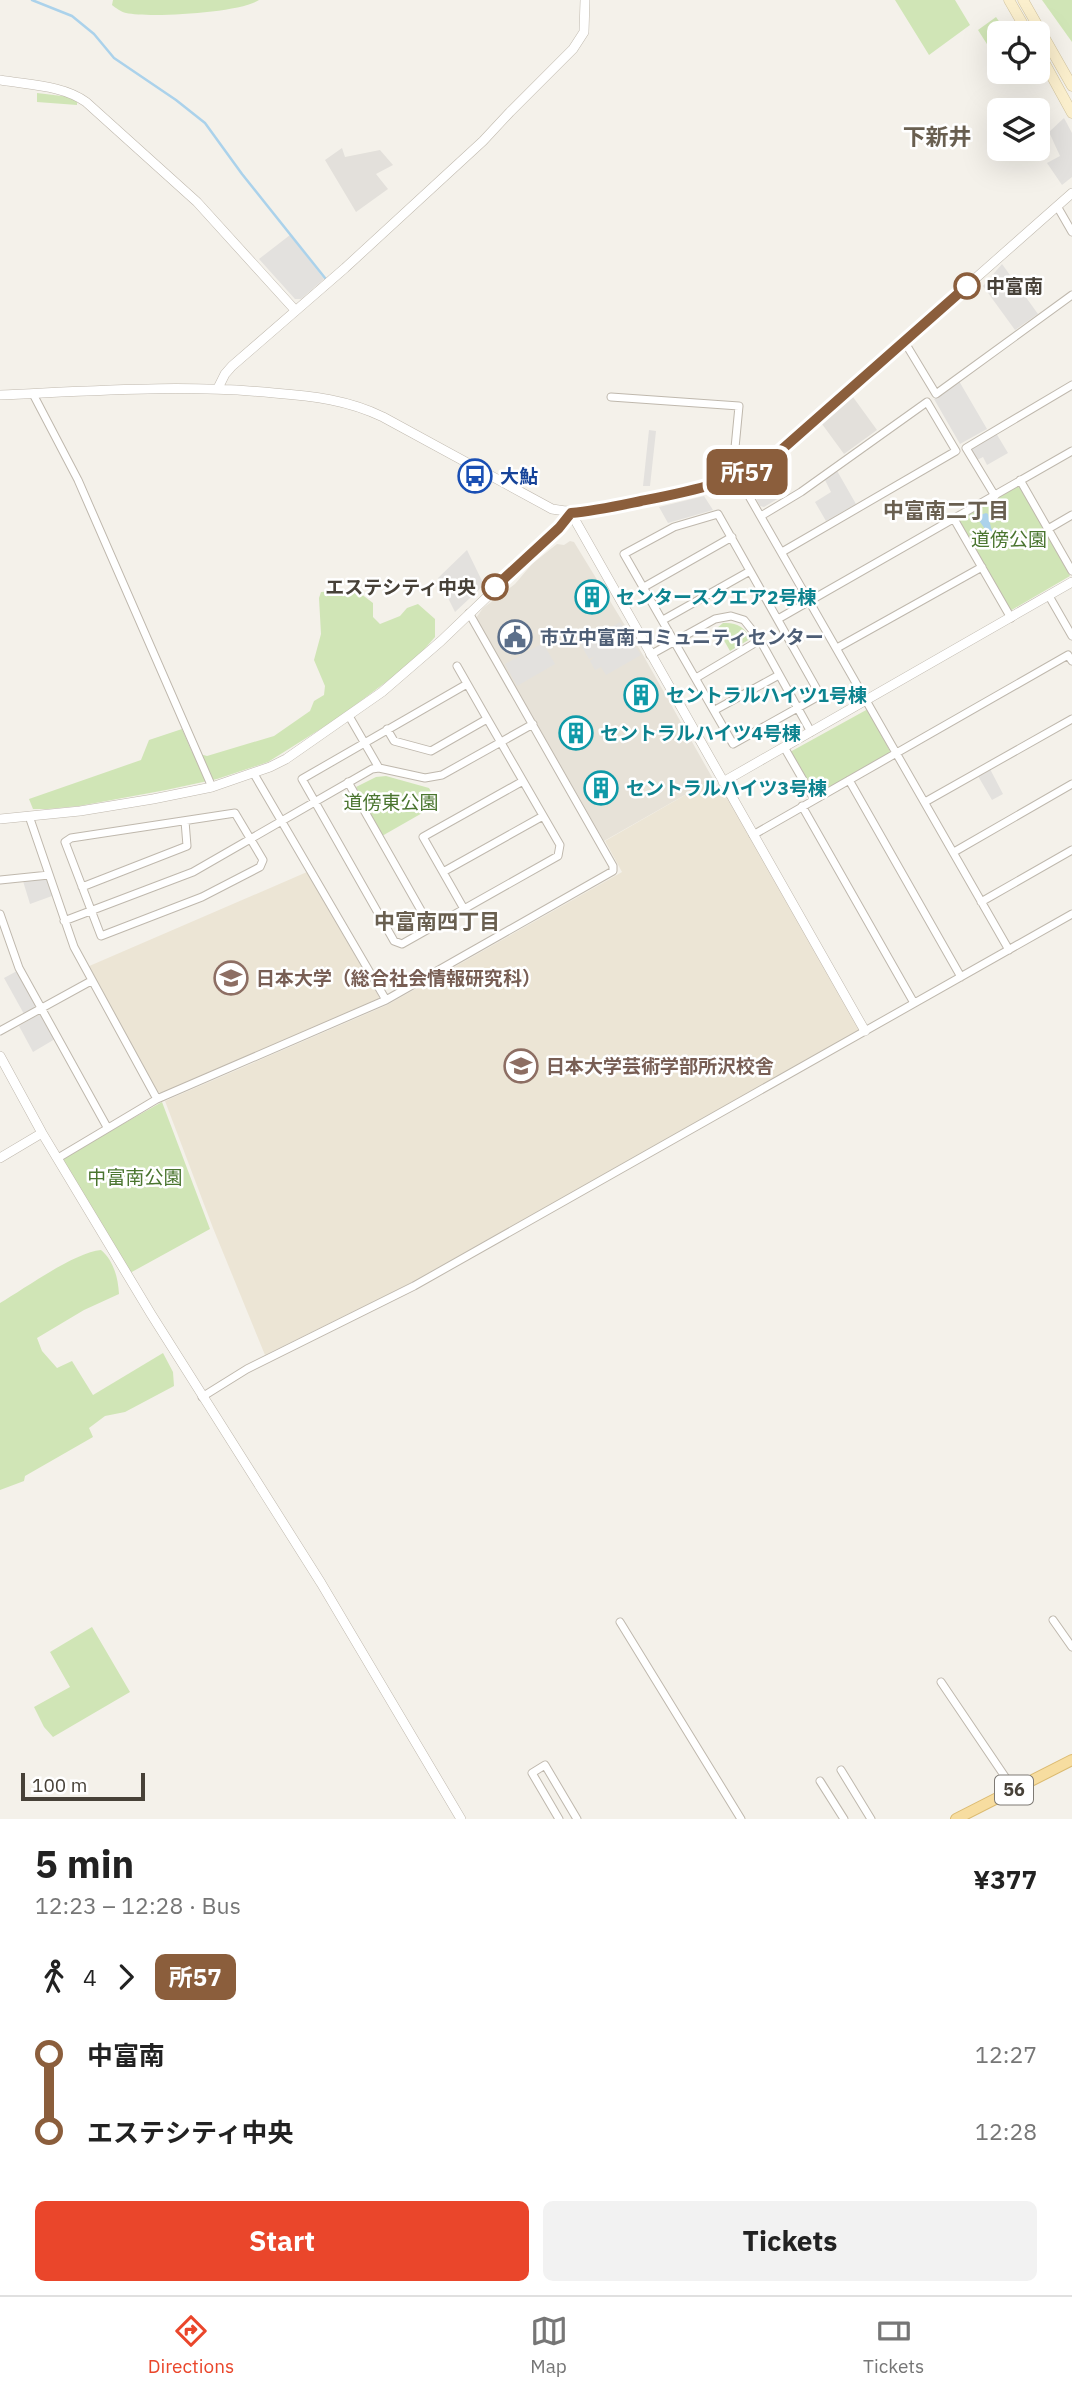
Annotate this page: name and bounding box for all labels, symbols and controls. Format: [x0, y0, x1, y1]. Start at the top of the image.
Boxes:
map controls [987, 21, 1050, 161]
button: locate [987, 21, 1050, 84]
button: layers [987, 98, 1050, 161]
district label: 下新井 [903, 121, 972, 151]
marker: 中富南 [954, 273, 980, 299]
place label: 中富南 [986, 274, 1043, 298]
line badge: 所57 [707, 449, 787, 495]
text: 所57 [721, 456, 773, 488]
bus stop icon: 大鮎 [456, 457, 494, 495]
place label: 大鮎 [500, 464, 538, 488]
district label: 中富南二丁目 [883, 496, 1009, 524]
park label: 道傍公園 [971, 527, 1047, 551]
marker: エステシティ中央 [482, 574, 508, 600]
place label: エステシティ中央 [325, 575, 476, 599]
building icon: センタースクエア2号棟 [573, 578, 611, 616]
place label: センタースクエア2号棟 [616, 585, 816, 609]
public building icon: 市立中富南コミュニティセンター [496, 618, 534, 656]
place label: 市立中富南コミュニティセンター [540, 625, 824, 649]
building icon: セントラルハイツ1号棟 [622, 676, 660, 714]
place label: セントラルハイツ1号棟 [666, 683, 867, 707]
building icon: セントラルハイツ4号棟 [557, 714, 595, 752]
place label: セントラルハイツ4号棟 [600, 721, 801, 745]
building icon: セントラルハイツ3号棟 [582, 769, 620, 807]
place label: セントラルハイツ3号棟 [626, 776, 827, 800]
park label: 道傍東公園 [343, 790, 439, 814]
district label: 中富南四丁目 [374, 907, 500, 935]
school or university icon: 日本大学（総合社会情報研究科） [212, 959, 250, 997]
place label: 日本大学（総合社会情報研究科） [256, 966, 541, 990]
school or university icon: 日本大学芸術学部所沢校舎 [502, 1047, 540, 1085]
place label: 日本大学芸術学部所沢校舎 [546, 1054, 774, 1078]
park label: 中富南公園 [87, 1165, 183, 1189]
scale bar [21, 1770, 145, 1802]
text: 100 m [32, 1773, 87, 1797]
road number: 56 [995, 1776, 1033, 1804]
text: 5 min [35, 1839, 134, 1888]
text: ¥377 [973, 1862, 1037, 1896]
text: 12:23 – 12:28 · Bus [35, 1890, 241, 1920]
icon: walk [35, 1958, 73, 1996]
icon: forward [107, 1958, 145, 1996]
text: 所57 [169, 1961, 222, 1993]
text: 4 [83, 1962, 97, 1992]
text: 中富南 [87, 2038, 165, 2072]
text: 12:27 [975, 2039, 1037, 2069]
text: エステシティ中央 [87, 2115, 293, 2149]
text: 12:28 [975, 2116, 1037, 2146]
button: Start [35, 2201, 529, 2281]
button: Tickets [543, 2201, 1037, 2281]
tab: Directions [148, 2312, 234, 2378]
tab: Map [530, 2312, 568, 2378]
tab: Tickets [863, 2312, 924, 2378]

